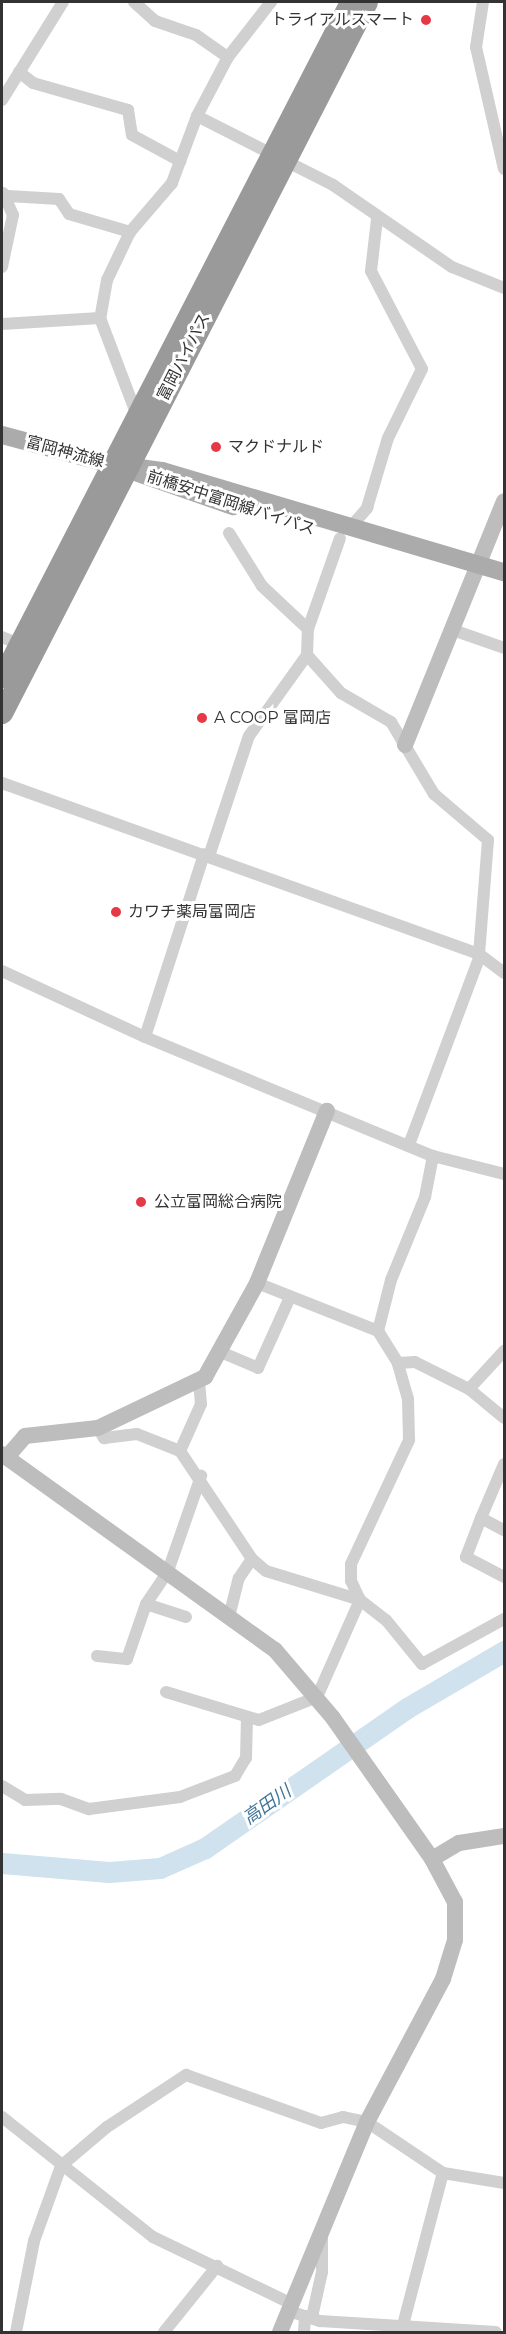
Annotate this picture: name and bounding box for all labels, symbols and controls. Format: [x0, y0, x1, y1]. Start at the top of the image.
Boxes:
place label: トライアルスマート [270, 10, 414, 30]
marker: トライアルスマート [419, 13, 433, 27]
street label: 富岡バイパス [154, 310, 214, 404]
street label: 富岡神流線 [24, 432, 106, 472]
place label: マクドナルド [228, 437, 324, 457]
marker: マクドナルド [209, 440, 223, 454]
street label: 前橋安中富岡線バイパス [144, 467, 318, 539]
place label: A COOP 富岡店 [214, 708, 331, 728]
marker: A COOP 富岡店 [195, 711, 209, 725]
place label: カワチ薬局富岡店 [128, 902, 256, 922]
marker: カワチ薬局富岡店 [109, 905, 123, 919]
place label: 公立富岡総合病院 [154, 1192, 282, 1212]
marker: 公立富岡総合病院 [132, 1193, 150, 1211]
water label: 高田川 [239, 1781, 295, 1829]

